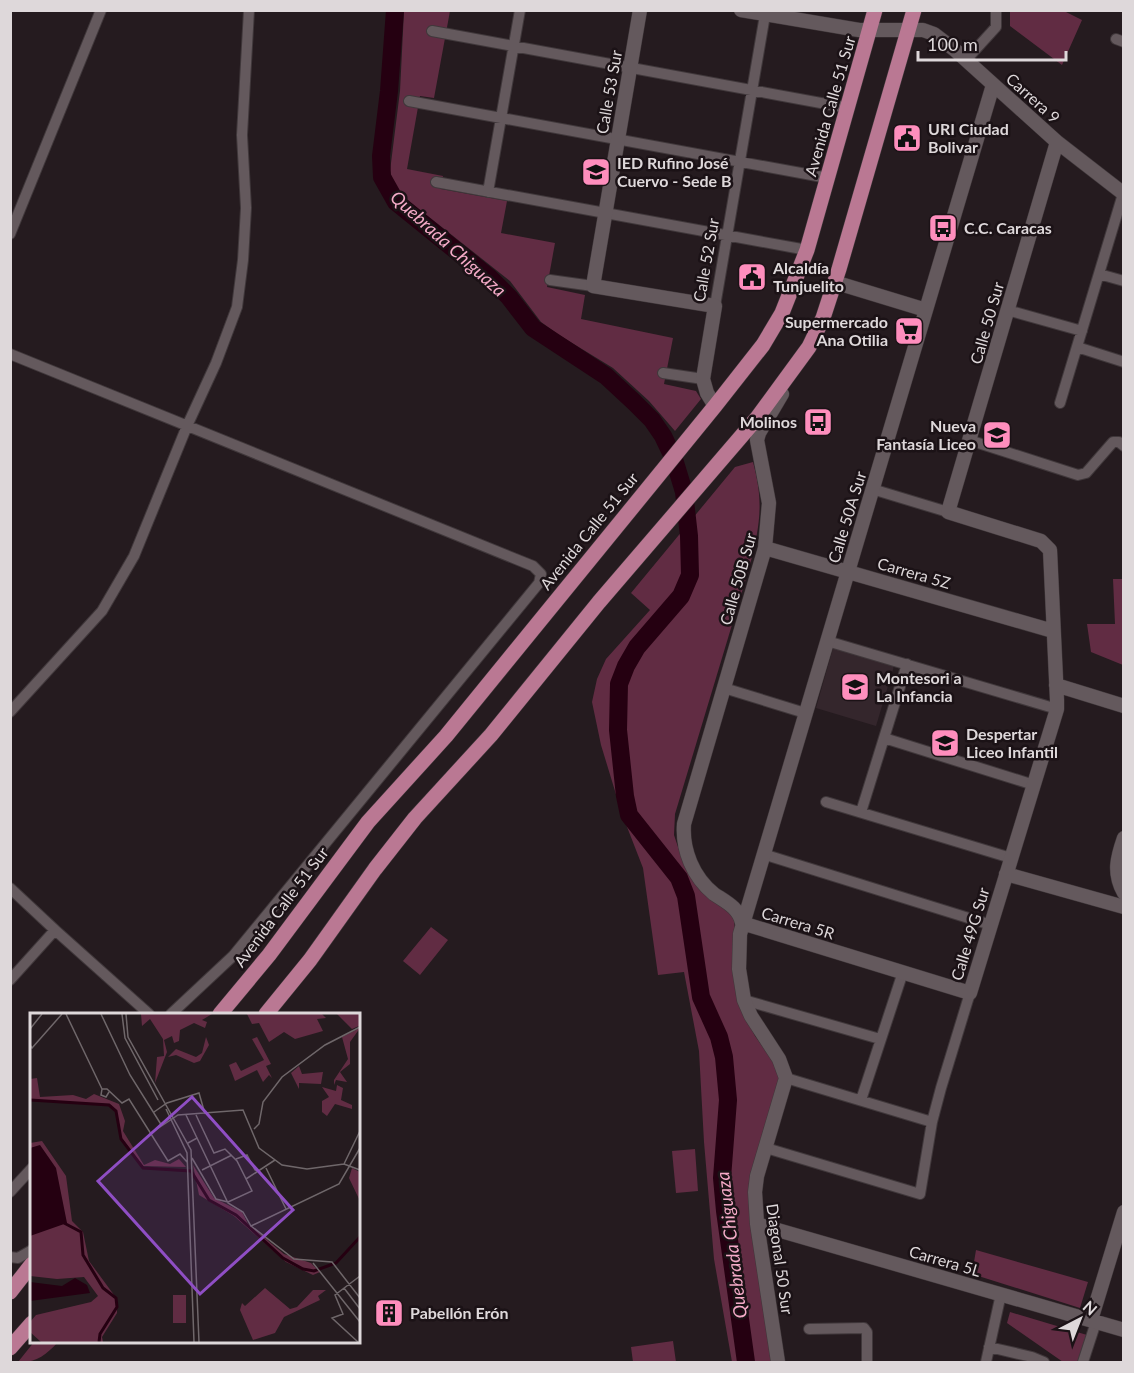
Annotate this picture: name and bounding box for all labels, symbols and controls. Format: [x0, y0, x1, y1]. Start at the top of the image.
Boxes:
scale bar [918, 24, 1066, 62]
street label: Avenida Calle 51 Sur [800, 33, 859, 178]
text: 100 m [927, 33, 978, 55]
street label: Calle 53 Sur [592, 48, 625, 135]
street label: Carrera 9 [1003, 69, 1064, 127]
place label: URI Ciudad Bolivar [928, 119, 1009, 156]
public building icon: URI Ciudad Bolivar [891, 122, 923, 154]
place label: IED Rufino José Cuervo - Sede B [617, 153, 731, 190]
school or university icon: IED Rufino José Cuervo - Sede B [580, 156, 612, 188]
water label: Quebrada Chiguaza [386, 186, 511, 301]
bus stop icon: C.C. Caracas [927, 212, 959, 244]
street label: Calle 52 Sur [689, 216, 722, 303]
place label: C.C. Caracas [964, 218, 1052, 237]
place label: Alcaldía Tunjuelito [772, 258, 844, 295]
public building icon: Alcaldía Tunjuelito [736, 261, 768, 293]
street label: Calle 50 Sur [966, 279, 1007, 366]
place label: Supermercado Ana Otilia [785, 312, 888, 349]
supermarket icon: Supermercado Ana Otilia [893, 315, 925, 347]
bus stop icon: Molinos [802, 406, 834, 438]
place label: Molinos [740, 412, 797, 431]
place label: Nueva Fantasía Liceo [876, 416, 976, 453]
school or university icon: Nueva Fantasía Liceo [981, 419, 1013, 451]
street label: Avenida Calle 51 Sur [536, 468, 642, 593]
street label: Calle 50A Sur [824, 469, 870, 565]
street label: Calle 50B Sur [715, 530, 760, 627]
street label: Carrera 5Z [875, 553, 953, 592]
place label: Montesori a La Infancia [876, 668, 962, 705]
school or university icon: Montesori a La Infancia [839, 671, 871, 703]
place label: Despertar Liceo Infantil [966, 724, 1058, 761]
school or university icon: Despertar Liceo Infantil [929, 727, 961, 759]
street label: Avenida Calle 51 Sur [229, 843, 332, 970]
street label: Calle 49G Sur [946, 885, 993, 983]
street label: Carrera 5R [759, 902, 837, 943]
inset map [30, 1013, 360, 1343]
water label: Quebrada Chiguaza [711, 1170, 751, 1320]
street label: Diagonal 50 Sur [763, 1202, 798, 1316]
street label: Carrera 5L [907, 1241, 983, 1280]
north arrow [1050, 1289, 1110, 1349]
text: N [1079, 1296, 1101, 1319]
building icon: Pabellón Erón [373, 1297, 405, 1329]
place label: Pabellón Erón [410, 1303, 508, 1322]

